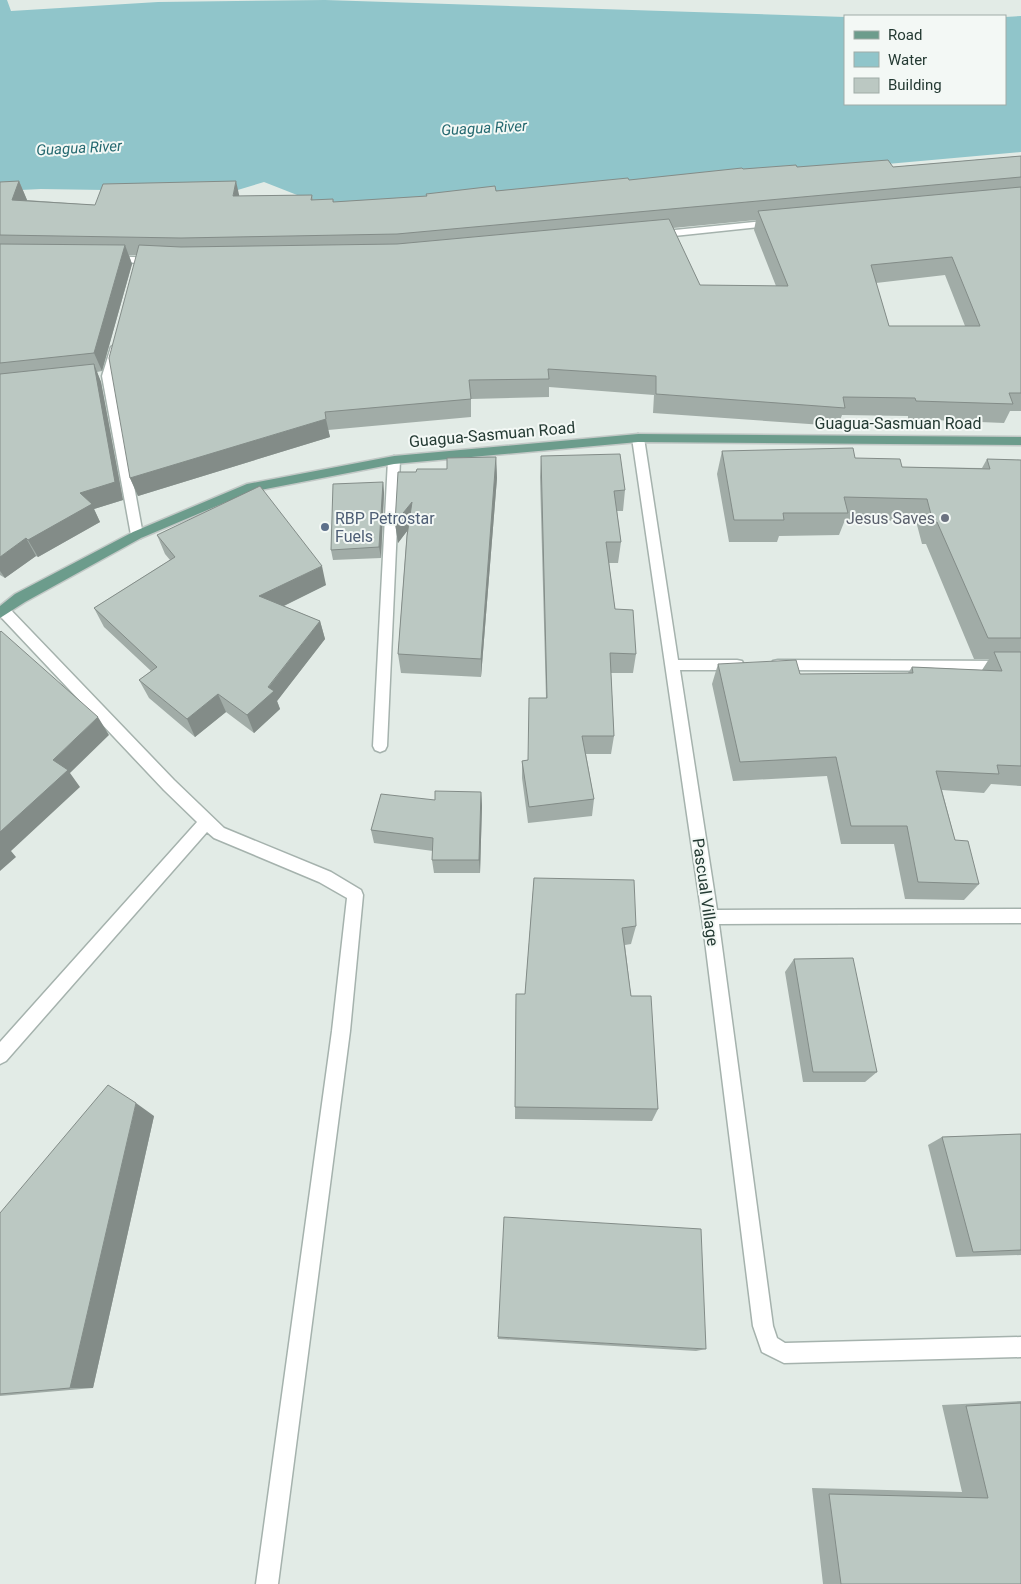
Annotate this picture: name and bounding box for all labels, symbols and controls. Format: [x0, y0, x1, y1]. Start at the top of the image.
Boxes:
legend [844, 15, 1006, 105]
text: Road [888, 26, 922, 44]
text: Water [888, 51, 927, 69]
text: Building [888, 76, 942, 94]
water label: Guagua River [441, 117, 528, 139]
water label: Guagua River [36, 137, 123, 159]
street label: Guagua-Sasmuan Road [815, 414, 981, 433]
street label: Guagua-Sasmuan Road [408, 418, 576, 451]
place label: RBP Petrostar Fuels [335, 509, 435, 546]
place label: Jesus Saves [846, 509, 935, 528]
marker: Jesus Saves [939, 512, 951, 524]
marker: RBP Petrostar Fuels [319, 521, 331, 533]
street label: Pascual Village [689, 837, 722, 947]

